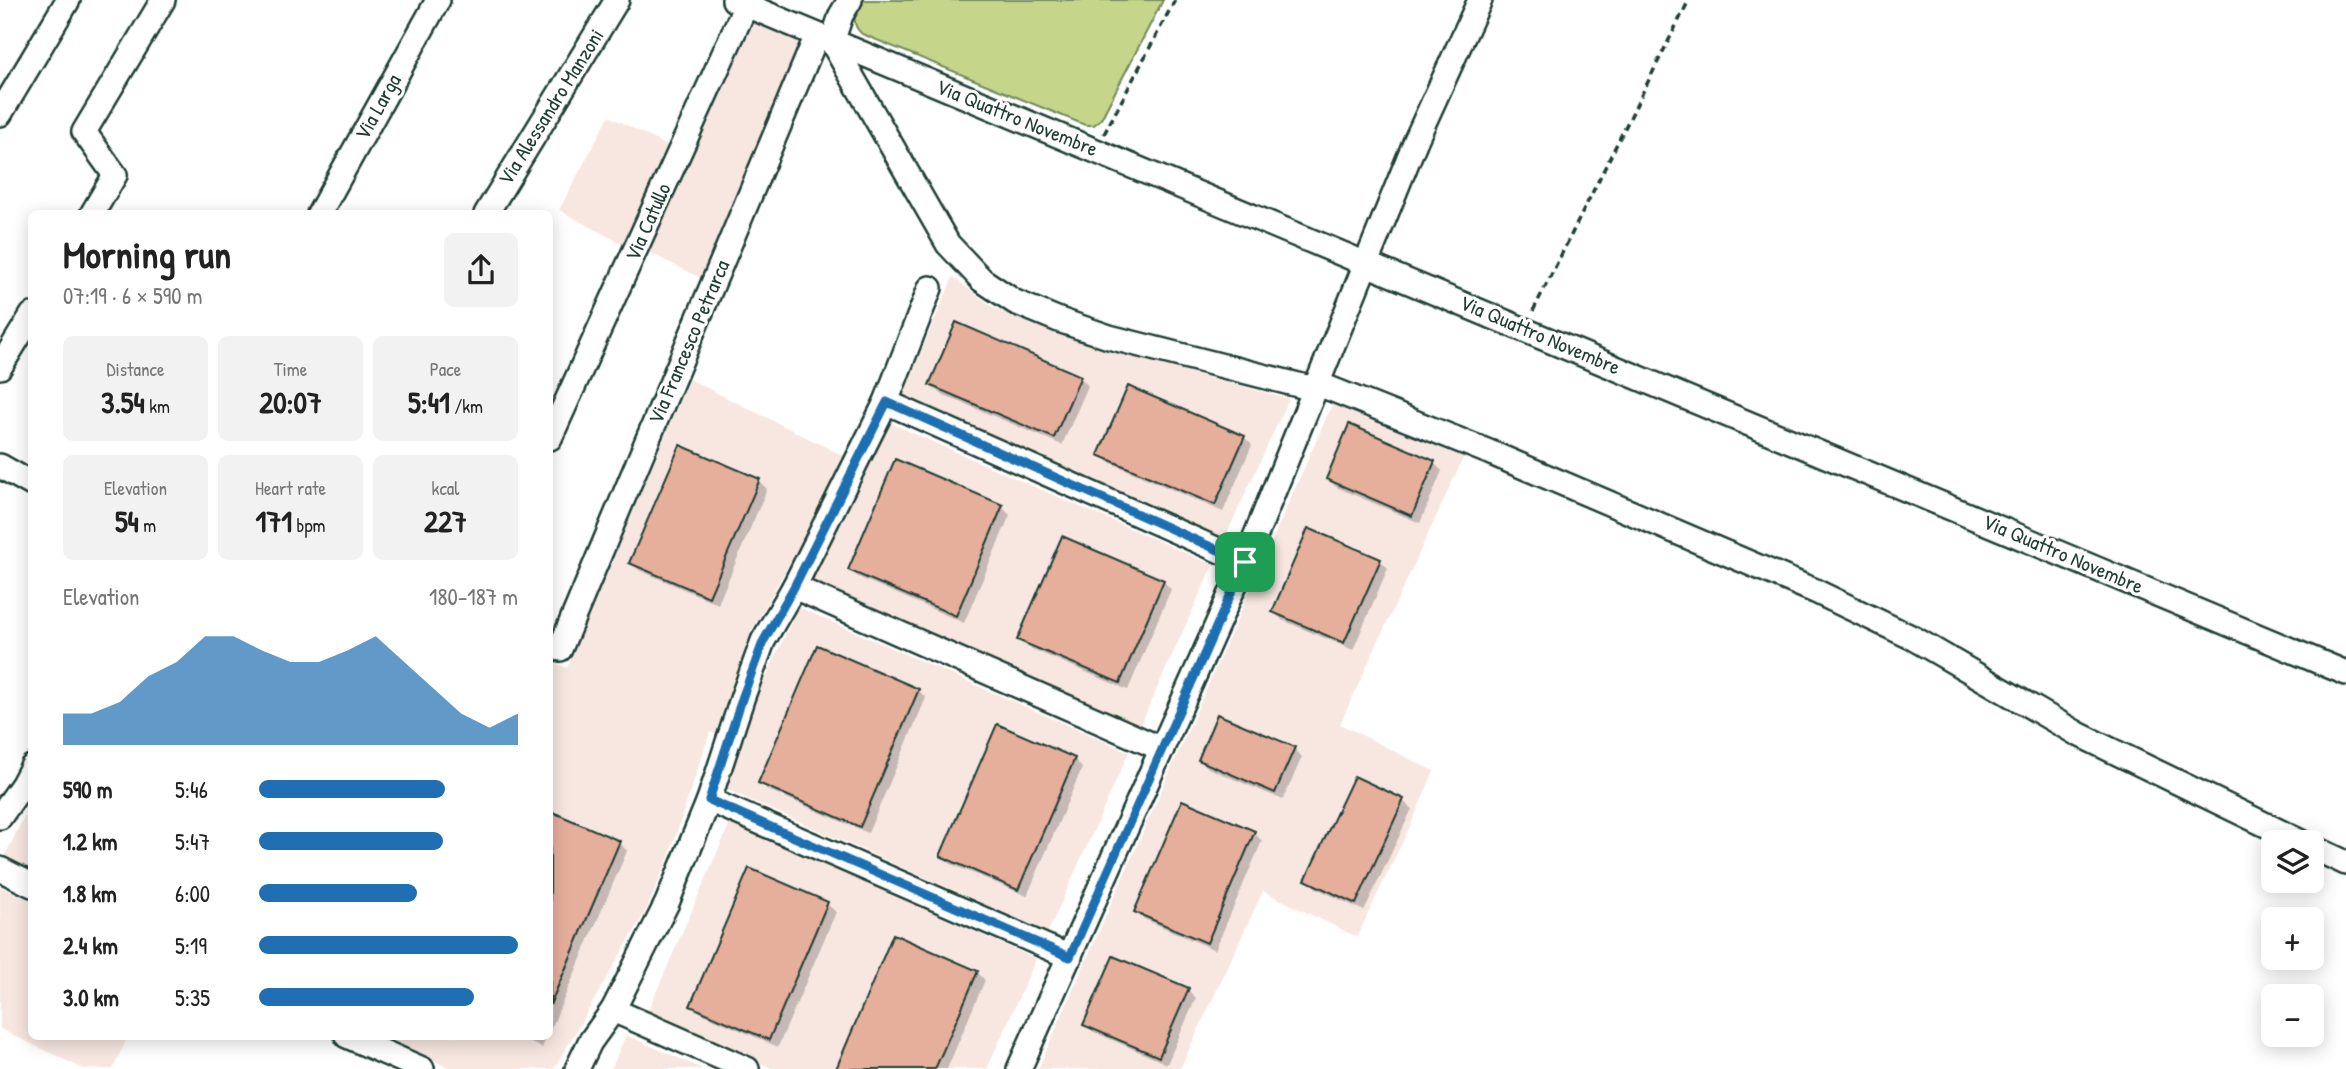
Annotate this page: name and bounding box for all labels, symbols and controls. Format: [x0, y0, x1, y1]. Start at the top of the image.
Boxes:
street label: Via Alessandro Manzoni [491, 23, 610, 190]
street label: Via Larga [348, 69, 408, 145]
street label: Via Quattro Novembre [932, 72, 1102, 163]
street label: Via Catullo [618, 178, 678, 265]
text: Morning run [63, 228, 231, 280]
button: share [444, 233, 518, 307]
street label: Via Francesco Petrarca [641, 255, 736, 428]
text: 07:19 · 6 × 590 m [63, 280, 202, 311]
street label: Via Quattro Novembre [1456, 288, 1625, 381]
text: Distance [106, 356, 165, 382]
text: Time [274, 356, 307, 382]
text: Pace [430, 356, 461, 382]
text: 3.54 [101, 382, 145, 422]
text: 20:07 [259, 382, 322, 422]
text: 5:41 [408, 382, 450, 422]
text: km [145, 393, 170, 419]
text: /km [450, 393, 483, 419]
text: Elevation [104, 475, 167, 501]
text: Heart rate [255, 475, 326, 501]
text: kcal [432, 475, 459, 501]
text: 54 [115, 501, 139, 541]
text: 171 [256, 501, 292, 541]
text: 227 [424, 501, 467, 541]
street label: Via Quattro Novembre [1979, 507, 2148, 600]
text: m [139, 512, 156, 538]
text: bpm [292, 512, 325, 538]
pin [1215, 532, 1275, 592]
icon: arrive [1226, 543, 1264, 581]
text: Elevation [63, 581, 139, 612]
text: 180–187 m [429, 581, 518, 612]
text: 590 m [63, 774, 112, 805]
text: 5:46 [175, 774, 208, 805]
text: 1.2 km [63, 826, 118, 857]
text: 5:47 [175, 826, 210, 857]
map controls [2261, 830, 2324, 1047]
button: layers [2261, 830, 2324, 893]
text: 1.8 km [63, 878, 117, 909]
text: 6:00 [175, 878, 210, 909]
button: + [2261, 907, 2324, 970]
text: 2.4 km [63, 930, 118, 961]
text: 5:19 [175, 930, 207, 961]
text: 3.0 km [63, 982, 119, 1013]
text: 5:35 [175, 982, 210, 1013]
button: − [2261, 984, 2324, 1047]

